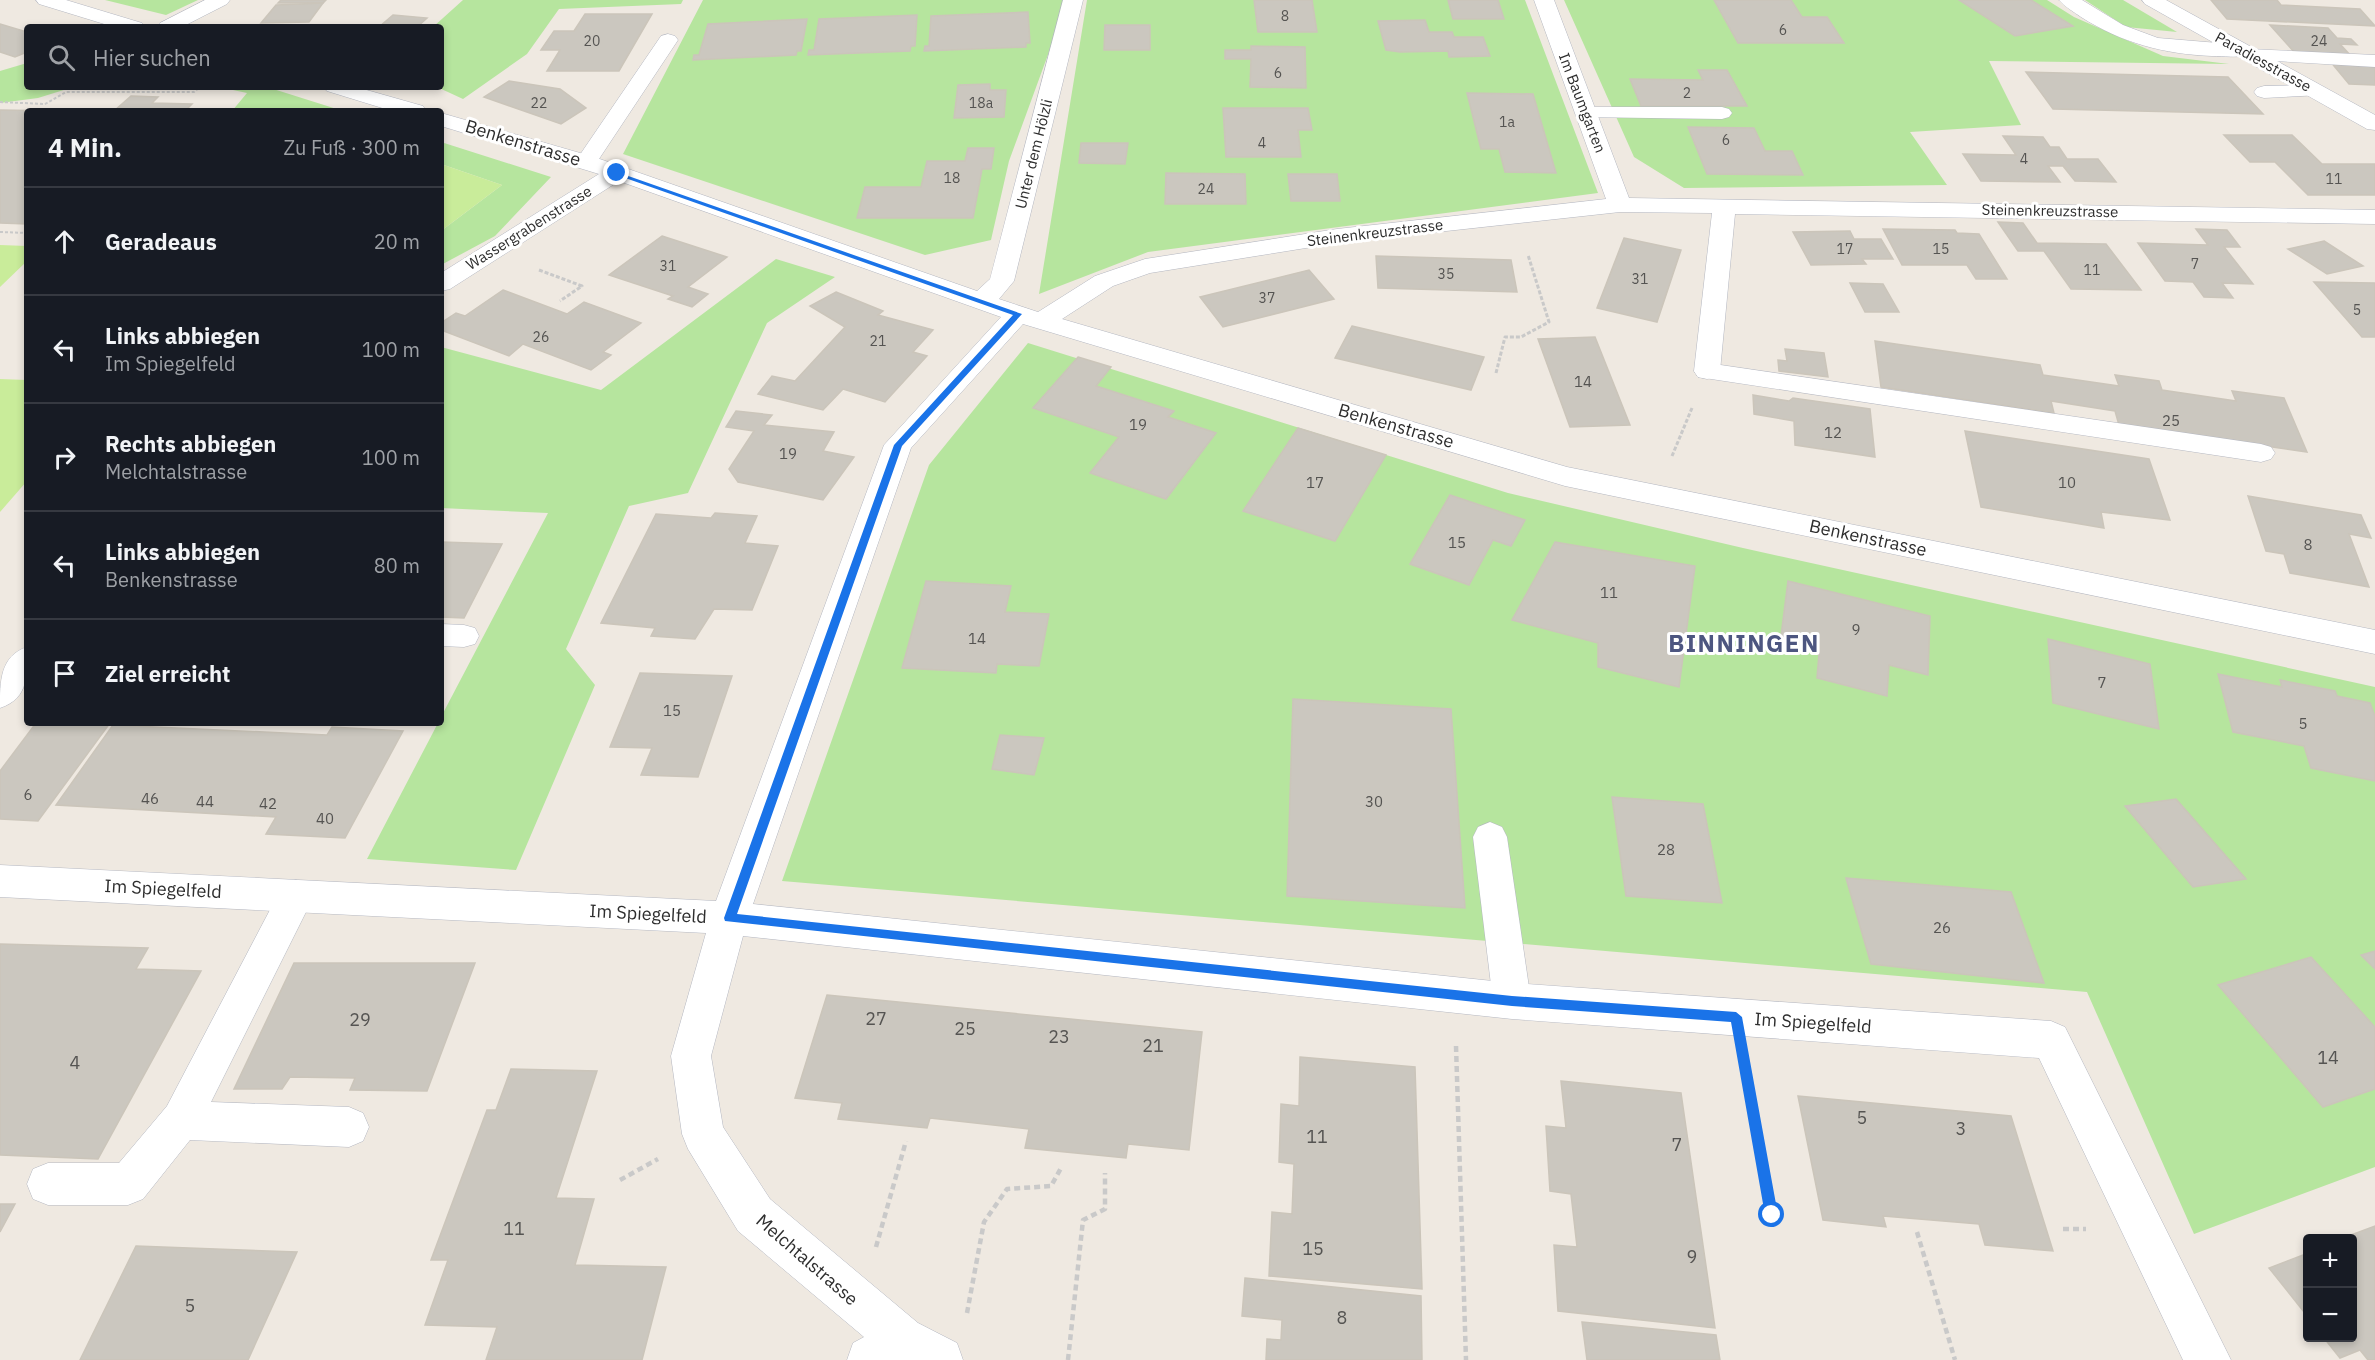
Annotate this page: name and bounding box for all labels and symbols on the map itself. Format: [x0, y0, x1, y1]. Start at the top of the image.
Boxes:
house number: 8 [1281, 7, 1289, 25]
house number: 6 [1779, 21, 1787, 39]
street label: Paradiesstrasse [2212, 27, 2315, 96]
house number: 20 [584, 32, 600, 50]
house number: 24 [2311, 32, 2327, 50]
street label: Im Baumgarten [1555, 50, 1610, 155]
house number: 6 [1274, 64, 1282, 82]
house number: 2 [1683, 84, 1691, 102]
house number: 22 [531, 94, 547, 112]
house number: 18a [969, 94, 994, 112]
street label: Unter dem Hölzli [1011, 97, 1056, 211]
house number: 1a [1499, 113, 1515, 131]
street label: Benkenstrasse [463, 114, 584, 171]
house number: 6 [1722, 131, 1730, 149]
house number: 4 [1258, 134, 1266, 152]
house number: 4 [2020, 150, 2028, 168]
route end [603, 159, 629, 185]
house number: 18 [944, 169, 960, 187]
house number: 11 [2326, 170, 2342, 188]
house number: 24 [1198, 180, 1214, 198]
street label: Wassergrabenstrasse [462, 181, 595, 274]
street label: Steinenkreuzstrasse [1981, 200, 2119, 221]
street label: Steinenkreuzstrasse [1306, 215, 1444, 250]
house number: 17 [1837, 240, 1853, 258]
house number: 15 [1933, 240, 1949, 258]
house number: 7 [2191, 255, 2199, 273]
house number: 31 [660, 257, 676, 275]
house number: 11 [2084, 261, 2100, 279]
house number: 35 [1438, 265, 1454, 283]
house number: 31 [1632, 270, 1648, 288]
house number: 37 [1259, 289, 1275, 307]
house number: 5 [2353, 301, 2361, 319]
house number: 26 [533, 328, 549, 346]
house number: 21 [870, 332, 886, 350]
house number: 14 [1574, 372, 1592, 391]
street label: Benkenstrasse [1336, 398, 1457, 453]
house number: 25 [2162, 411, 2180, 430]
house number: 19 [1129, 415, 1147, 434]
house number: 12 [1824, 423, 1842, 442]
house number: 19 [779, 444, 797, 463]
house number: 17 [1306, 473, 1324, 492]
house number: 10 [2058, 473, 2076, 492]
street label: Benkenstrasse [1807, 514, 1929, 561]
house number: 15 [1448, 533, 1466, 552]
house number: 8 [2303, 535, 2313, 554]
house number: 11 [1600, 583, 1618, 602]
house number: 9 [1851, 620, 1861, 639]
district label: BINNINGEN [1668, 627, 1820, 659]
house number: 14 [968, 629, 986, 648]
house number: 7 [2097, 673, 2107, 692]
house number: 15 [663, 701, 681, 720]
house number: 5 [2298, 714, 2308, 733]
house number: 6 [23, 785, 33, 804]
house number: 46 [141, 789, 159, 808]
house number: 44 [196, 792, 214, 811]
house number: 30 [1365, 792, 1383, 811]
house number: 42 [259, 794, 277, 813]
house number: 40 [316, 809, 334, 828]
house number: 28 [1657, 840, 1675, 859]
street label: Im Spiegelfeld [104, 874, 222, 903]
street label: Im Spiegelfeld [589, 899, 707, 928]
house number: 26 [1933, 918, 1951, 937]
house number: 27 [865, 1007, 887, 1030]
street label: Im Spiegelfeld [1754, 1007, 1872, 1038]
house number: 29 [349, 1008, 371, 1031]
house number: 25 [954, 1017, 976, 1040]
house number: 23 [1048, 1025, 1070, 1048]
house number: 21 [1142, 1034, 1164, 1057]
house number: 14 [2317, 1046, 2339, 1069]
house number: 4 [70, 1051, 81, 1074]
house number: 5 [1857, 1106, 1867, 1129]
house number: 3 [1956, 1117, 1966, 1140]
house number: 11 [1306, 1125, 1328, 1148]
house number: 7 [1672, 1133, 1682, 1156]
route start [1758, 1201, 1784, 1227]
street label: Melchtalstrasse [752, 1209, 863, 1310]
house number: 11 [503, 1217, 525, 1240]
house number: 15 [1302, 1237, 1324, 1260]
house number: 9 [1687, 1245, 1697, 1268]
house number: 5 [185, 1294, 195, 1317]
house number: 8 [1337, 1306, 1347, 1329]

